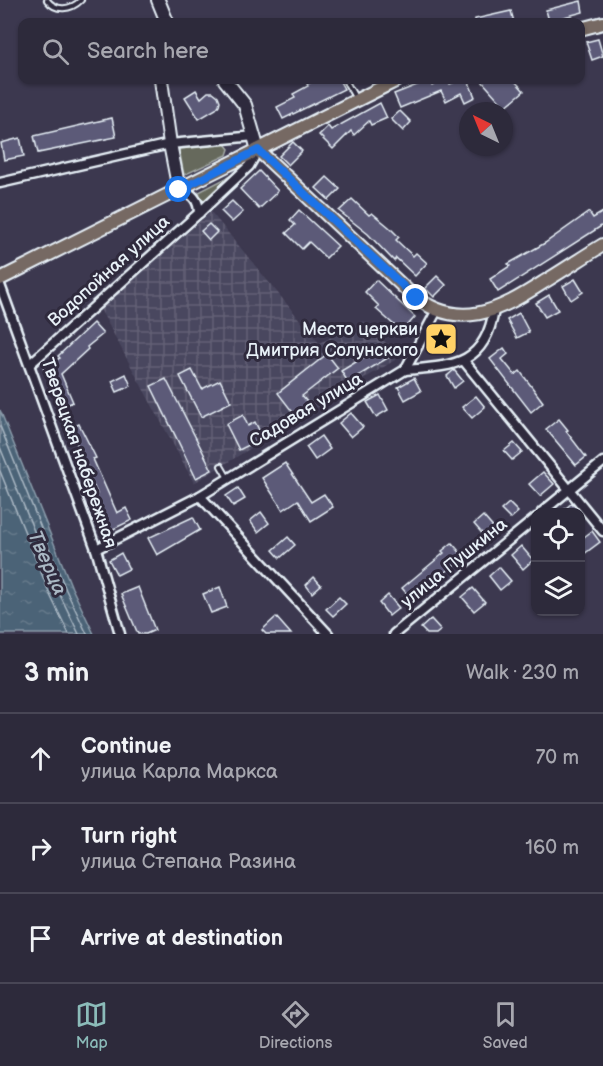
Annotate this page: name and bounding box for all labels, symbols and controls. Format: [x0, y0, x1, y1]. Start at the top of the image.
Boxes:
search box [18, 18, 585, 84]
icon: search [39, 35, 72, 68]
text: Search here [87, 38, 209, 65]
north arrow [459, 102, 513, 156]
route start [165, 176, 191, 202]
street label: Водопойная улица [44, 211, 174, 331]
route end [402, 284, 428, 310]
place label: Место церкви Дмитрия Солунского [246, 319, 418, 361]
place icon: Место церкви Дмитрия Солунского [423, 321, 459, 357]
street label: Тверецкая набережная [37, 355, 121, 551]
street label: Садовая улица [246, 368, 367, 452]
map controls [531, 508, 585, 616]
button: locate [531, 508, 585, 562]
street label: улица Пушкина [397, 513, 512, 612]
water label: Тверца [22, 527, 72, 599]
button: layers [531, 562, 585, 616]
text: 3 min [24, 658, 89, 689]
text: Walk · 230 m [466, 661, 579, 685]
text: Continue [81, 733, 171, 760]
icon: ahead [24, 742, 57, 775]
text: 70 m [535, 746, 579, 770]
text: улица Карла Маркса [81, 760, 278, 784]
text: Turn right [81, 823, 177, 850]
icon: right [24, 832, 57, 865]
text: 160 m [525, 836, 579, 860]
text: улица Степана Разина [81, 850, 296, 874]
icon: arrive [24, 922, 57, 955]
text: Arrive at destination [81, 925, 283, 952]
tab: Map [75, 998, 108, 1053]
tab: Directions [259, 998, 332, 1053]
tab: Saved [483, 998, 528, 1053]

